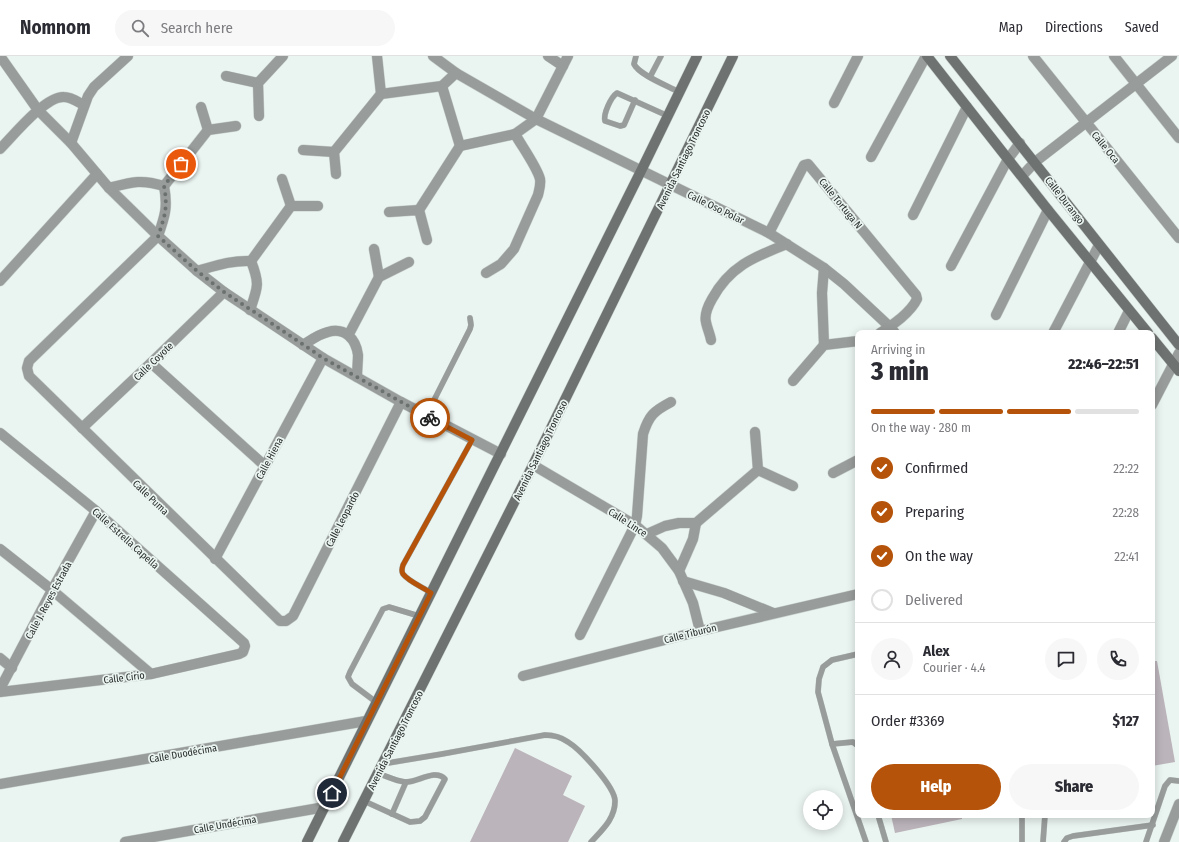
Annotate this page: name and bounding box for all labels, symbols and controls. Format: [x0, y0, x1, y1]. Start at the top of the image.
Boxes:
search box [115, 10, 395, 46]
text: Nomnom [20, 16, 91, 39]
icon: search [129, 17, 151, 39]
text: Search here [161, 19, 233, 37]
text: Map [999, 19, 1023, 36]
text: Directions [1045, 19, 1103, 36]
text: Saved [1125, 19, 1159, 36]
street label: Avenida Santiago Troncoso [654, 107, 713, 211]
street label: Calle Oca [1089, 129, 1122, 166]
pin [164, 147, 198, 181]
icon: bag [170, 153, 192, 175]
street label: Calle Durango [1042, 175, 1086, 227]
street label: Calle Tortuga N [816, 176, 864, 231]
street label: Calle Oso Polar [685, 189, 746, 227]
street label: Calle Coyote [131, 340, 176, 383]
text: Arriving in [871, 342, 925, 357]
text: 22:46–22:51 [1068, 355, 1139, 373]
text: 3 min [871, 356, 929, 387]
courier [410, 398, 450, 438]
street label: Avenida Santiago Troncoso [511, 398, 570, 502]
icon: bike [419, 407, 441, 429]
text: On the way · 280 m [871, 420, 971, 435]
street label: Calle Hiena [254, 435, 286, 482]
icon: check [871, 457, 893, 479]
text: Confirmed [905, 459, 968, 477]
text: 22:22 [1113, 461, 1139, 476]
street label: Calle Puma [130, 478, 171, 518]
street label: Calle Leopardo [324, 490, 362, 549]
icon: check [871, 501, 893, 523]
text: Preparing [905, 503, 964, 521]
text: 22:28 [1113, 505, 1139, 520]
street label: Calle Estrella Capella [90, 506, 161, 572]
street label: Calle Lince [606, 506, 649, 540]
icon: check [871, 545, 893, 567]
text: On the way [905, 547, 973, 565]
text: 22:41 [1114, 549, 1139, 564]
street label: Calle J. Reyes Estrada [23, 560, 74, 641]
text: Delivered [905, 591, 963, 609]
street label: Calle Tiburón [663, 622, 718, 646]
button: person [871, 638, 913, 680]
button: chat [1045, 638, 1087, 680]
button: phone [1097, 638, 1139, 680]
text: Alex [923, 642, 950, 660]
text: Courier · 4.4 [923, 660, 986, 675]
street label: Calle Cirio [103, 670, 145, 686]
street label: Avenida Santiago Troncoso [366, 689, 426, 792]
text: Order #3369 [871, 712, 944, 730]
text: $127 [1112, 712, 1139, 730]
street label: Calle Duodécima [149, 742, 218, 766]
button: Help [871, 764, 1001, 810]
button: Share [1009, 764, 1139, 810]
pin [315, 776, 349, 810]
icon: home [321, 782, 343, 804]
map controls [803, 790, 843, 830]
button: locate [803, 790, 843, 830]
street label: Calle Undécima [193, 814, 257, 836]

